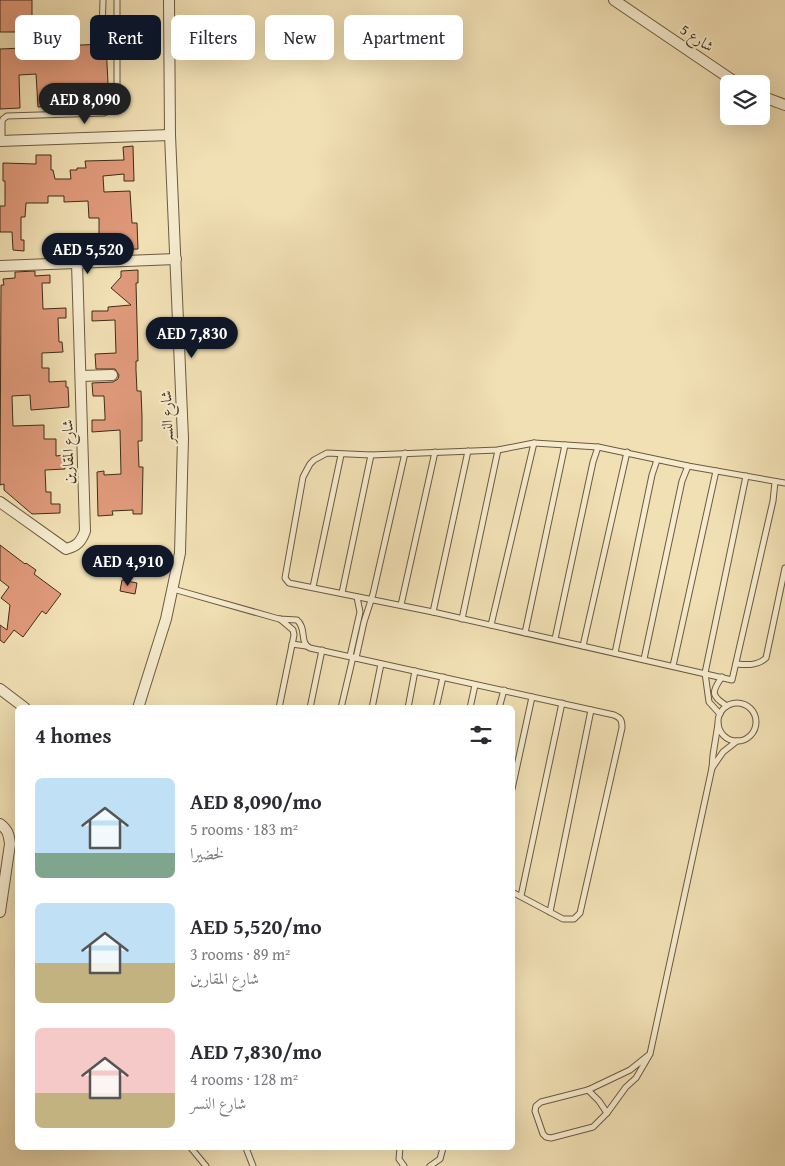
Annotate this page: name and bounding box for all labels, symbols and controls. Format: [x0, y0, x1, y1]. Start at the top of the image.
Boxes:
chip: Buy [15, 15, 80, 60]
chip: Rent [90, 15, 161, 60]
chip: Filters [171, 15, 255, 60]
chip: New [265, 15, 334, 60]
chip: Apartment [344, 15, 463, 60]
street label: شارع 5 [675, 19, 718, 59]
map controls [720, 75, 770, 125]
button: layers [720, 75, 770, 125]
pin: AED 8,090 [28, 82, 142, 125]
text: AED 8,090 [50, 87, 120, 111]
pin: AED 5,520 [31, 232, 145, 275]
text: AED 5,520 [53, 237, 123, 261]
pin: AED 7,830 [135, 316, 249, 359]
text: AED 7,830 [157, 321, 227, 345]
street label: شارع النسر [155, 390, 181, 446]
street label: شارع المقارين [56, 419, 82, 485]
pin: AED 4,910 [71, 544, 185, 587]
text: AED 4,910 [93, 549, 163, 573]
text: 4 homes [35, 720, 111, 751]
icon: filters [467, 721, 495, 749]
text: AED 8,090/mo [190, 786, 322, 817]
icon: home [75, 798, 135, 858]
text: 5 rooms · 183 m² [190, 817, 298, 841]
text: لخضيرا [190, 841, 224, 865]
text: AED 5,520/mo [190, 911, 322, 942]
icon: home [75, 923, 135, 983]
text: 3 rooms · 89 m² [190, 942, 290, 966]
text: شارع المقارين [190, 966, 259, 990]
text: AED 7,830/mo [190, 1036, 322, 1067]
icon: home [75, 1048, 135, 1108]
text: 4 rooms · 128 m² [190, 1067, 298, 1091]
text: شارع النسر [190, 1091, 246, 1115]

